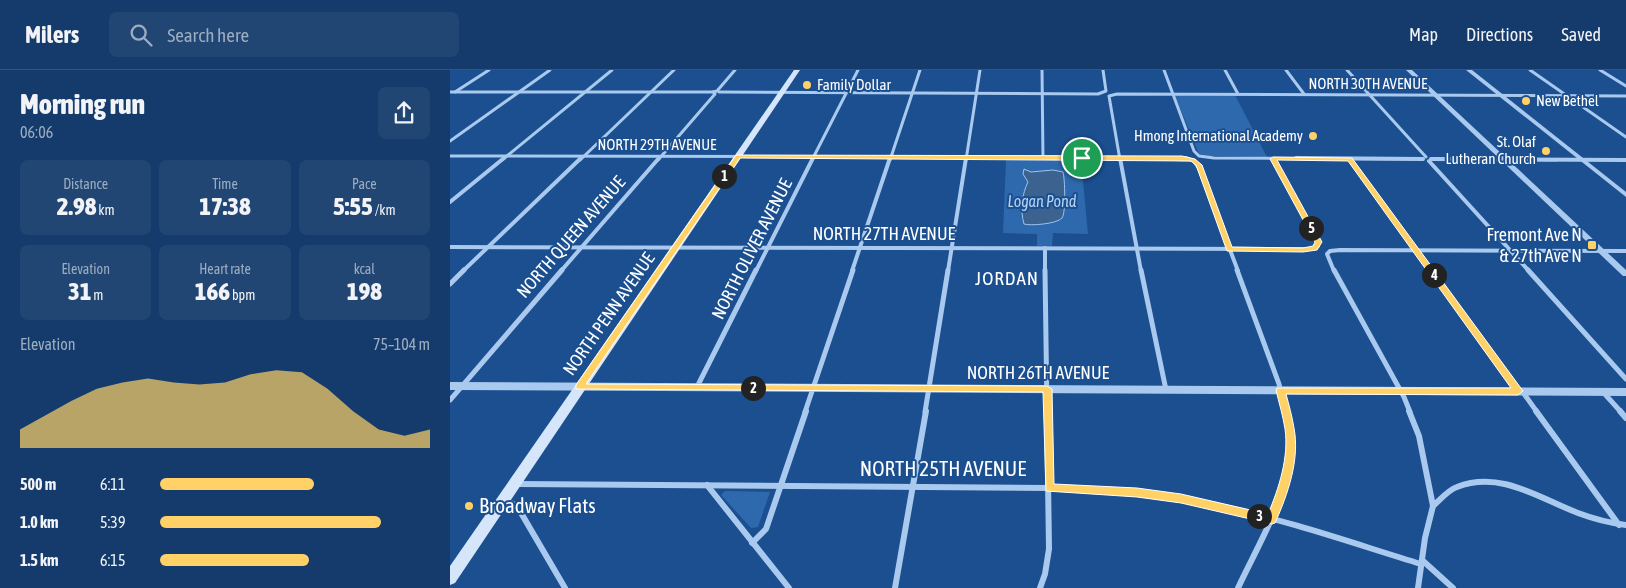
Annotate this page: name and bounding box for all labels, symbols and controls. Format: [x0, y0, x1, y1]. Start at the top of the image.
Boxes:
search box [109, 12, 459, 57]
text: Milers [25, 21, 79, 48]
icon: search [127, 21, 155, 49]
text: Search here [167, 24, 249, 46]
text: Map [1409, 24, 1438, 45]
text: Directions [1466, 24, 1533, 45]
text: Saved [1561, 24, 1601, 45]
street label: NORTH 30TH AVENUE [1309, 75, 1428, 92]
place label: Family Dollar [817, 76, 891, 93]
marker: Family Dollar [801, 79, 813, 91]
button: share [378, 87, 430, 139]
text: Morning run [20, 88, 145, 120]
place label: New Bethel [1536, 92, 1599, 109]
marker: New Bethel [1520, 95, 1532, 107]
text: 06:06 [20, 123, 53, 141]
place label: Hmong International Academy [1134, 127, 1303, 144]
marker: Hmong International Academy [1307, 130, 1319, 142]
place label: St. Olaf Lutheran Church [1446, 133, 1536, 167]
street label: NORTH 29TH AVENUE [598, 136, 717, 153]
pin [1061, 137, 1103, 179]
icon: arrive [1068, 144, 1096, 172]
marker: St. Olaf Lutheran Church [1540, 145, 1552, 157]
pin: 1 [712, 164, 736, 188]
text: 1 [721, 168, 728, 184]
street label: NORTH QUEEN AVENUE [512, 171, 629, 302]
street label: NORTH OLIVER AVENUE [707, 175, 796, 323]
text: Distance [63, 176, 108, 192]
text: Time [212, 176, 238, 192]
text: Pace [352, 176, 377, 192]
text: 2.98 [57, 192, 96, 220]
text: 17:38 [199, 192, 251, 220]
text: 5:55 [333, 192, 373, 220]
water label: Logan Pond [1008, 192, 1077, 211]
text: km [96, 202, 115, 218]
text: /km [373, 202, 396, 218]
pin: 5 [1298, 216, 1324, 240]
text: 5 [1308, 220, 1315, 236]
street label: NORTH 27TH AVENUE [813, 223, 956, 244]
place label: Fremont Ave N & 27th Ave N [1487, 224, 1582, 266]
marker: Fremont Ave N & 27th Ave N [1586, 239, 1598, 251]
street label: NORTH PENN AVENUE [558, 248, 659, 379]
text: Elevation [61, 261, 110, 277]
text: Heart rate [199, 261, 251, 277]
text: kcal [354, 261, 375, 277]
pin: 4 [1422, 262, 1446, 288]
district label: JORDAN [975, 267, 1039, 289]
text: 4 [1431, 267, 1438, 283]
text: 31 [68, 277, 91, 305]
text: 166 [195, 277, 230, 305]
text: 198 [347, 277, 382, 305]
text: m [91, 287, 103, 303]
text: bpm [230, 287, 255, 303]
text: Elevation [20, 335, 75, 353]
text: 75–104 m [373, 335, 430, 353]
street label: NORTH 26TH AVENUE [967, 362, 1110, 383]
pin: 2 [740, 376, 766, 400]
text: 2 [750, 380, 757, 396]
street label: NORTH 25TH AVENUE [860, 456, 1026, 480]
text: 500 m [20, 475, 56, 493]
text: 6:11 [100, 475, 125, 493]
place label: Broadway Flats [479, 493, 596, 517]
marker: Broadway Flats [463, 500, 475, 512]
pin: 3 [1246, 504, 1272, 528]
text: 3 [1256, 508, 1263, 524]
text: 1.0 km [20, 513, 59, 531]
text: 5:39 [100, 513, 125, 531]
text: 1.5 km [20, 551, 59, 569]
text: 6:15 [100, 551, 125, 569]

